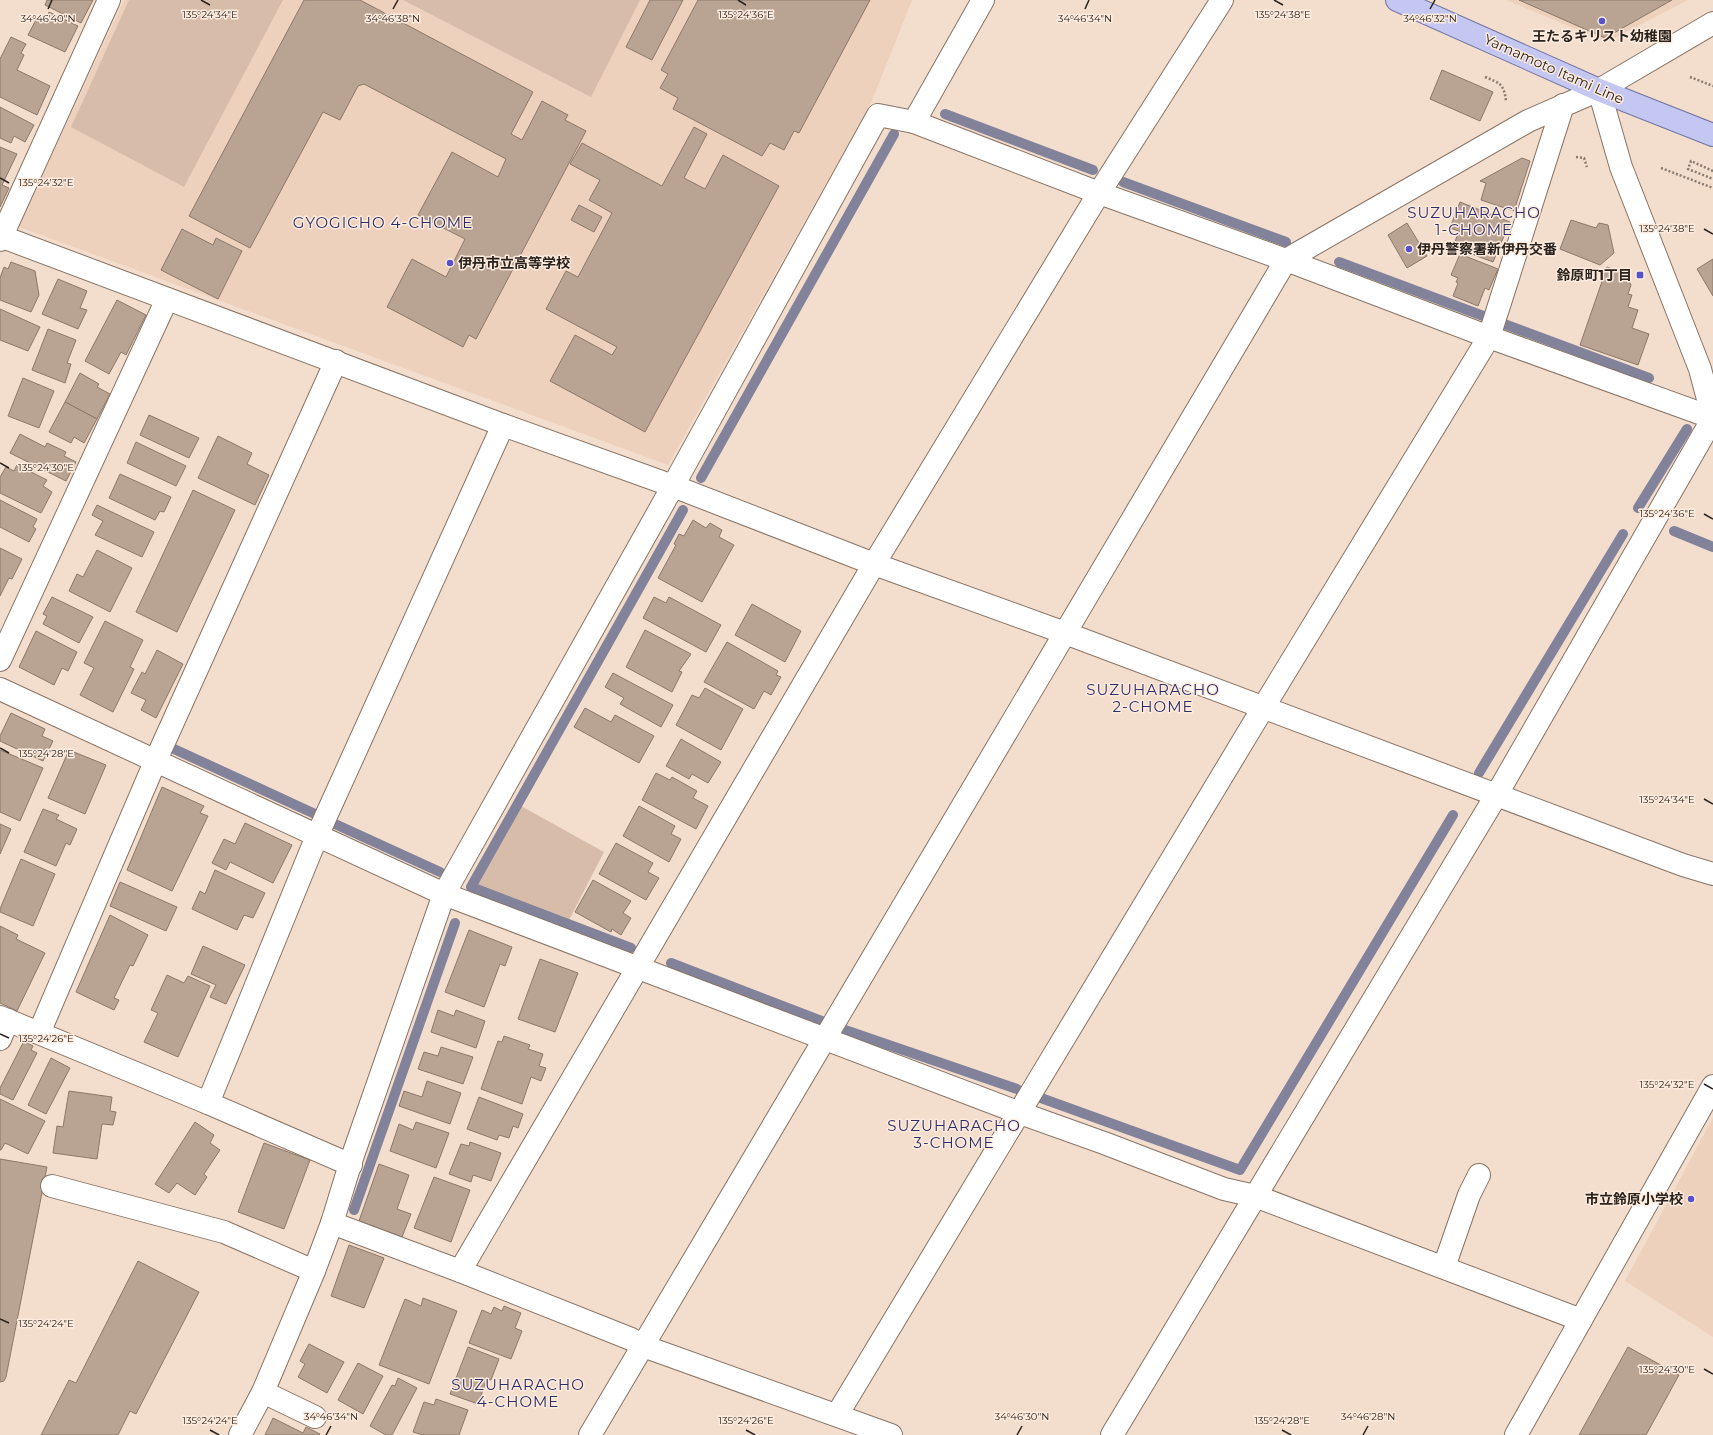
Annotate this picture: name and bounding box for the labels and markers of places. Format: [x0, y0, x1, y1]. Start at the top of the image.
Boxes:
marker: 王たるキリスト幼稚園 [1597, 16, 1607, 26]
place label: 王たるキリスト幼稚園 [1532, 27, 1672, 45]
place label: 伊丹警察署新伊丹交番 [1417, 240, 1557, 258]
marker: 伊丹警察署新伊丹交番 [1404, 244, 1414, 254]
place label: 伊丹市立高等学校 [458, 254, 570, 272]
marker: 伊丹市立高等学校 [445, 258, 455, 268]
place label: 鈴原町1丁目 [1557, 266, 1632, 284]
marker: 鈴原町1丁目 [1635, 270, 1645, 280]
place label: 市立鈴原小学校 [1585, 1190, 1683, 1208]
marker: 市立鈴原小学校 [1686, 1194, 1696, 1204]

